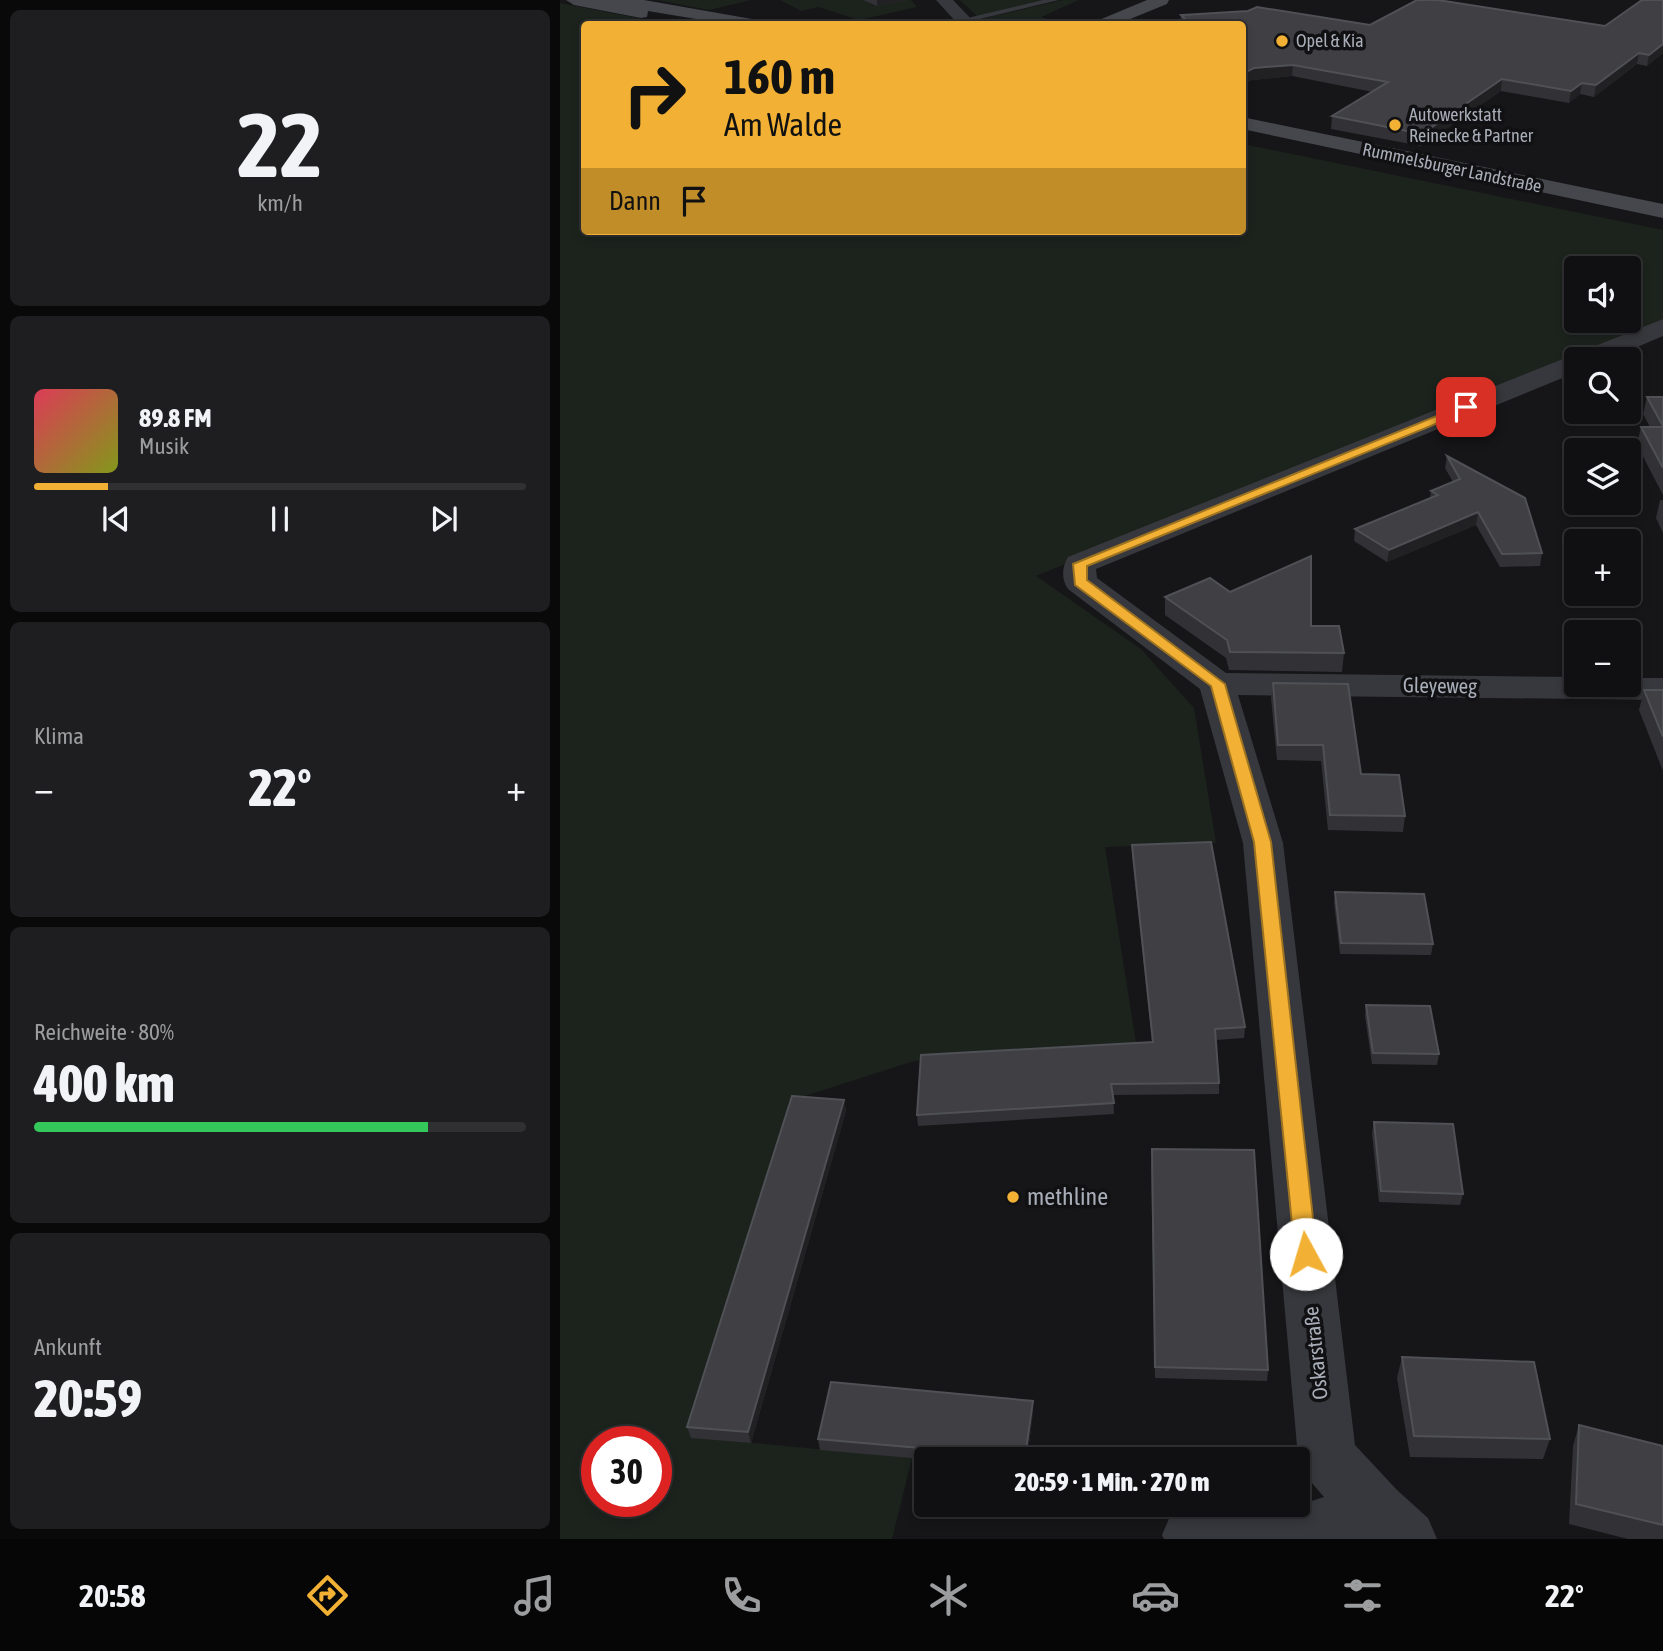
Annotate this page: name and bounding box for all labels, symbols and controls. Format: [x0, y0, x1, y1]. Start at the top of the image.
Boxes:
place label: Opel & Kia [1296, 30, 1364, 51]
marker: Opel & Kia [1274, 33, 1290, 49]
text: 160 m [724, 48, 835, 104]
icon: right [609, 49, 700, 140]
text: 22 [237, 92, 323, 196]
place label: Autowerkstatt Reinecke & Partner [1409, 104, 1534, 146]
text: Am Walde [724, 106, 842, 143]
marker: Autowerkstatt Reinecke & Partner [1387, 117, 1403, 133]
street label: Rummelsburger Landstraße [1361, 138, 1543, 197]
icon: arrive [675, 182, 713, 220]
text: Dann [609, 186, 661, 216]
text: km/h [257, 190, 303, 216]
map controls [1564, 256, 1641, 697]
button: sound [1564, 256, 1641, 333]
button: search [1564, 347, 1641, 424]
pin [1436, 377, 1496, 437]
icon: arrive [1447, 388, 1485, 426]
text: 89.8 FM [139, 403, 212, 433]
text: Musik [139, 433, 189, 459]
button: layers [1564, 438, 1641, 515]
icon: previous [97, 500, 135, 538]
icon: pause [261, 500, 299, 538]
icon: next [425, 500, 463, 538]
button: + [1564, 529, 1641, 606]
button: − [1564, 620, 1641, 697]
street label: Gleyeweg [1403, 672, 1477, 698]
text: Klima [34, 723, 84, 749]
text: 22° [248, 757, 312, 817]
text: − [34, 766, 54, 809]
text: + [506, 766, 526, 809]
text: Reichweite · 80% [34, 1019, 174, 1045]
text: 400 km [34, 1053, 175, 1113]
place label: methline [1027, 1183, 1108, 1210]
marker: methline [1005, 1189, 1021, 1205]
position arrow [1269, 1217, 1343, 1291]
street label: Oskarstraße [1298, 1305, 1332, 1401]
text: Ankunft [34, 1334, 102, 1360]
text: 20:59 [34, 1368, 142, 1428]
speed limit sign: 30 [581, 1426, 672, 1517]
text: 20:59 · 1 Min. · 270 m [1015, 1467, 1209, 1497]
icon: directions [303, 1571, 352, 1620]
icon: music [510, 1571, 559, 1620]
icon: phone [717, 1571, 766, 1620]
icon: climate [924, 1571, 973, 1620]
icon: car [1131, 1571, 1180, 1620]
icon: filters [1338, 1571, 1387, 1620]
text: 20:58 [79, 1577, 145, 1614]
text: 22° [1545, 1577, 1584, 1614]

